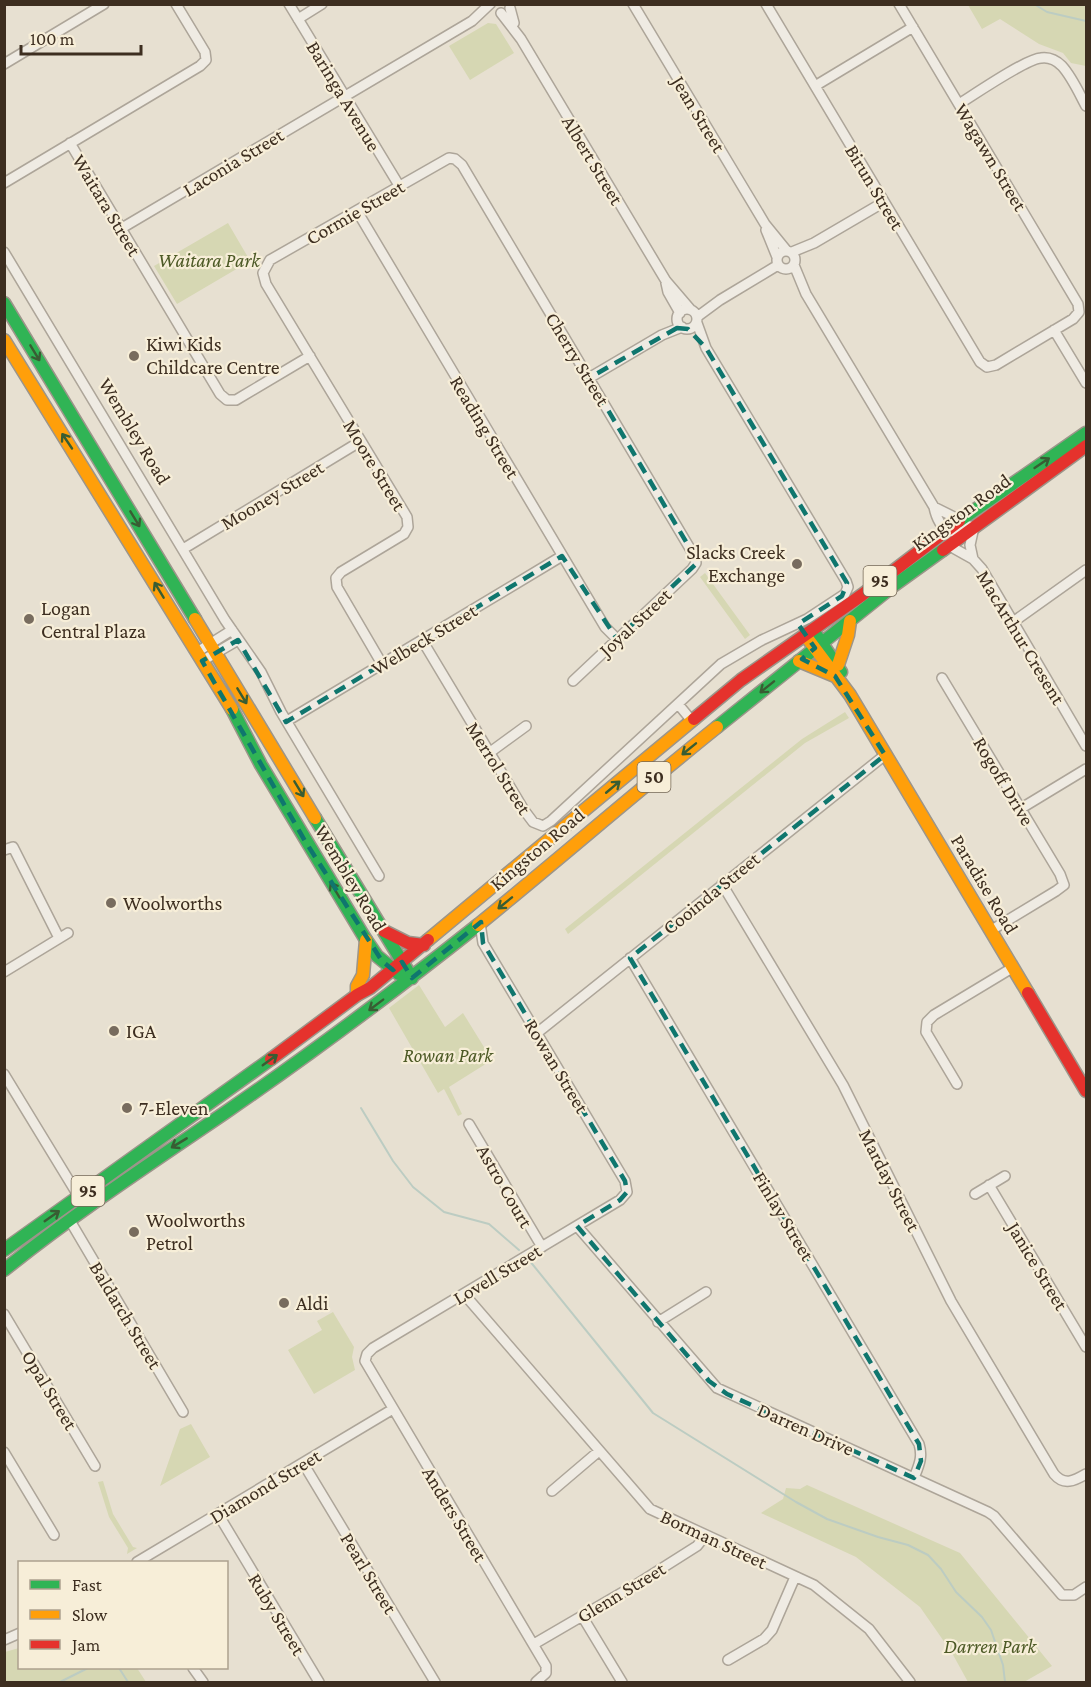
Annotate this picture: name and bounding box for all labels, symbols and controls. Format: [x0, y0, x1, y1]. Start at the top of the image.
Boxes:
scale bar [21, 18, 141, 56]
text: 100 m [30, 29, 75, 49]
street label: Baringa Avenue [302, 37, 386, 156]
street label: Jean Street [666, 70, 731, 157]
street label: Wagawn Street [949, 99, 1032, 216]
street label: Albert Street [558, 111, 628, 209]
street label: Laconia Street [179, 123, 288, 201]
street label: Birun Street [841, 141, 909, 234]
street label: Waitara Street [68, 150, 146, 260]
street label: Cormie Street [302, 175, 408, 249]
park label: Waitara Park [158, 249, 261, 271]
street label: Cherry Street [541, 308, 615, 411]
place label: Kiwi Kids Childcare Centre [146, 333, 280, 378]
one-way arrow [29, 344, 41, 361]
marker: Kiwi Kids Childcare Centre [127, 349, 141, 363]
street label: Reading Street [445, 372, 524, 483]
street label: Wembley Road [94, 374, 176, 489]
street label: Moore Street [339, 415, 411, 515]
one-way arrow [61, 433, 73, 450]
street label: Mooney Street [217, 456, 328, 535]
one-way arrow [1034, 457, 1050, 469]
street label: Kingston Road [907, 469, 1015, 556]
one-way arrow [129, 510, 141, 527]
place label: Slacks Creek Exchange [686, 541, 785, 587]
marker: Slacks Creek Exchange [790, 557, 804, 571]
road number: 95 [864, 566, 896, 596]
street label: MacArthur Cresent [972, 566, 1070, 708]
one-way arrow [153, 582, 165, 599]
street label: Joyal Street [593, 583, 676, 663]
place label: Logan Central Plaza [41, 597, 146, 642]
street label: Welbeck Street [367, 599, 481, 679]
marker: Logan Central Plaza [22, 612, 36, 626]
one-way arrow [759, 680, 775, 693]
one-way arrow [237, 687, 249, 704]
street label: Merrol Street [462, 718, 536, 819]
street label: Rogoff Drive [968, 733, 1039, 830]
one-way arrow [681, 742, 697, 755]
road number: 50 [638, 762, 670, 792]
one-way arrow [293, 780, 305, 797]
one-way arrow [605, 780, 621, 793]
street label: Kingston Road [485, 803, 590, 896]
street label: Wembley Road [310, 821, 392, 936]
street label: Paradise Road [947, 830, 1023, 938]
street label: Cooinda Street [658, 847, 764, 939]
one-way arrow [329, 882, 341, 899]
place label: Woolworths [123, 892, 223, 914]
marker: Woolworths [104, 896, 118, 910]
one-way arrow [497, 896, 513, 909]
one-way arrow [368, 999, 384, 1012]
street label: Rowan Street [520, 1015, 594, 1117]
place label: IGA [126, 1020, 157, 1042]
marker: IGA [107, 1024, 121, 1038]
park label: Rowan Park [403, 1044, 494, 1066]
one-way arrow [262, 1054, 278, 1066]
place label: 7-Eleven [139, 1097, 209, 1119]
marker: 7-Eleven [120, 1101, 134, 1115]
street label: Marday Street [854, 1125, 925, 1236]
one-way arrow [171, 1138, 188, 1150]
street label: Astro Court [472, 1141, 538, 1232]
street label: Finlay Street [748, 1167, 819, 1265]
road number: 95 [72, 1176, 104, 1206]
place label: Woolworths Petrol [146, 1209, 246, 1254]
one-way arrow [43, 1210, 60, 1222]
street label: Janice Street [1001, 1216, 1073, 1315]
marker: Woolworths Petrol [127, 1225, 141, 1239]
street label: Lovell Street [449, 1239, 545, 1309]
street label: Baldarch Street [85, 1257, 167, 1373]
place label: Aldi [296, 1292, 328, 1314]
marker: Aldi [277, 1296, 291, 1310]
street label: Opal Street [17, 1346, 83, 1435]
street label: Darren Drive [754, 1398, 858, 1460]
street label: Diamond Street [205, 1444, 325, 1528]
street label: Anders Street [418, 1463, 492, 1566]
street label: Borman Street [657, 1505, 771, 1573]
street label: Pearl Street [336, 1529, 402, 1618]
street label: Glenn Street [573, 1557, 669, 1627]
legend [18, 1561, 228, 1669]
street label: Ruby Street [243, 1569, 310, 1660]
text: Fast [72, 1575, 103, 1595]
text: Slow [72, 1605, 108, 1625]
text: Jam [70, 1635, 101, 1655]
park label: Darren Park [944, 1635, 1037, 1657]

